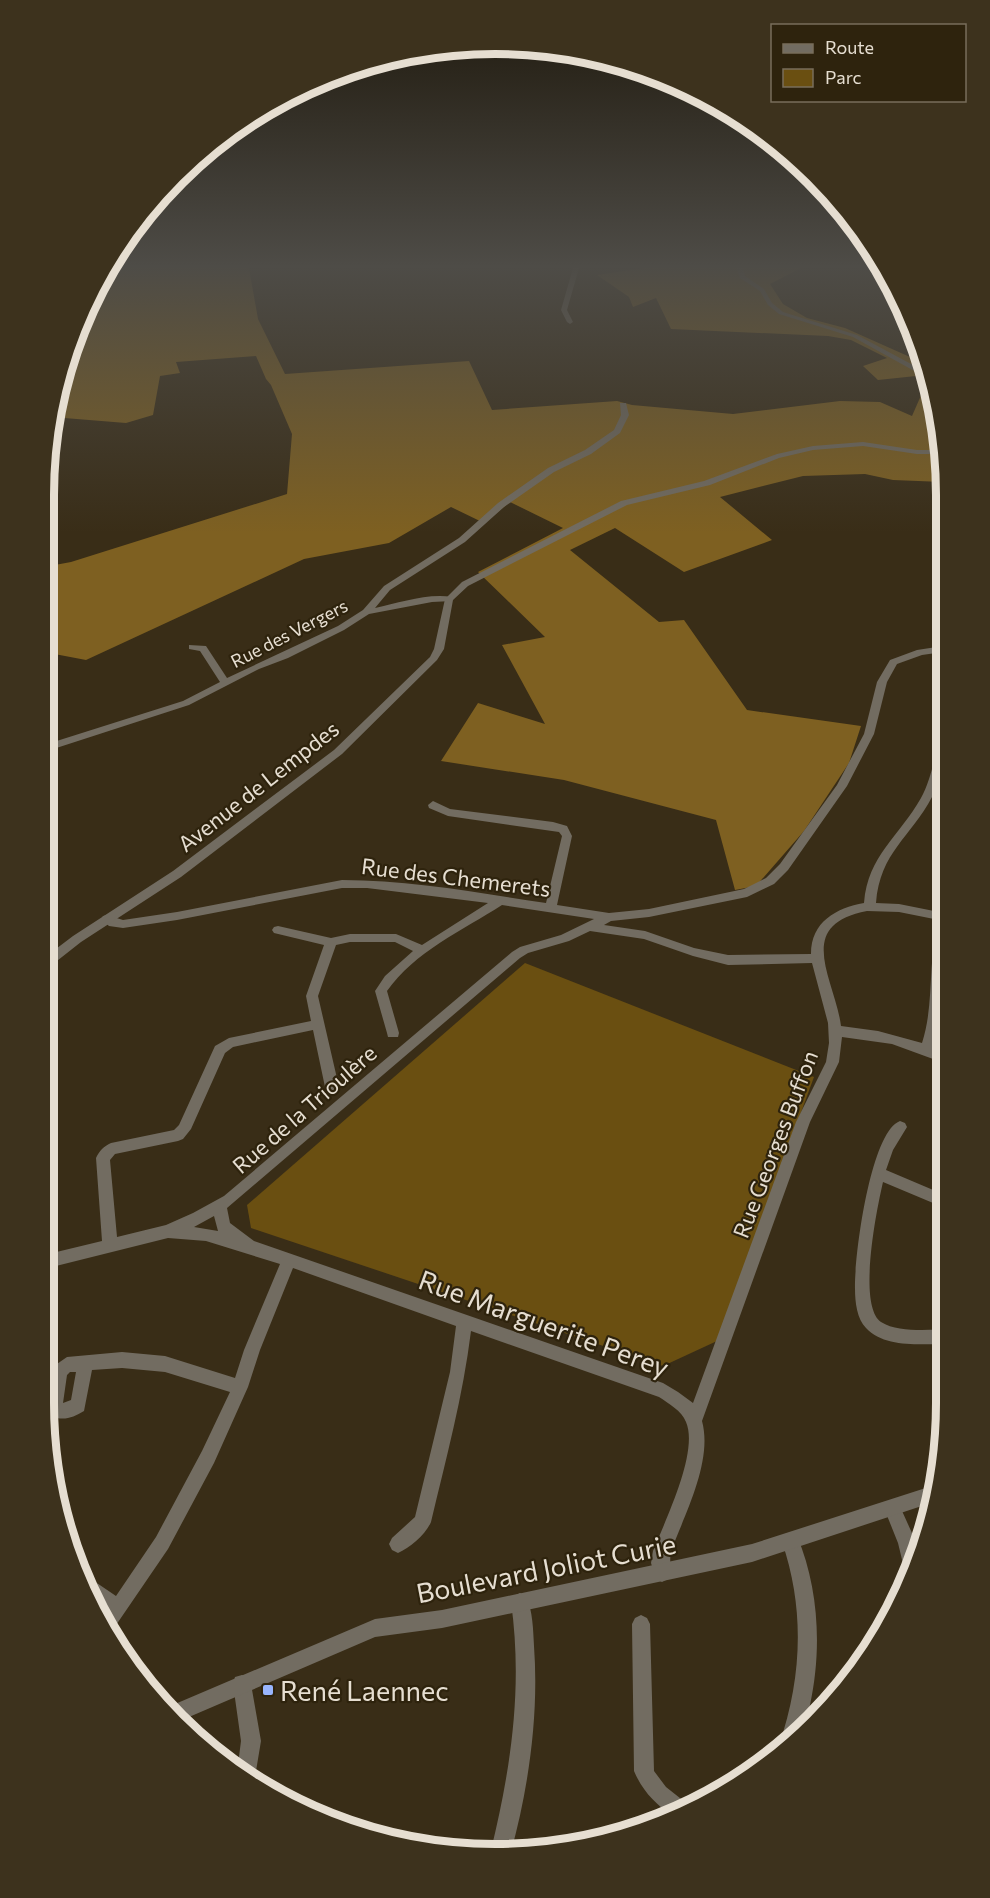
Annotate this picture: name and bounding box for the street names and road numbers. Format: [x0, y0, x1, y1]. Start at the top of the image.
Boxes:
street label: Rue des Vergers [227, 594, 351, 672]
street label: Avenue de Lempdes [172, 715, 344, 857]
street label: Rue des Chemerets [360, 852, 552, 902]
street label: Rue de la Trioulère [227, 1039, 381, 1179]
street label: Rue Georges Buffon [727, 1046, 823, 1242]
street label: Rue Marguerite Perey [414, 1262, 674, 1384]
street label: Boulevard Joliot Curie [413, 1527, 679, 1609]

